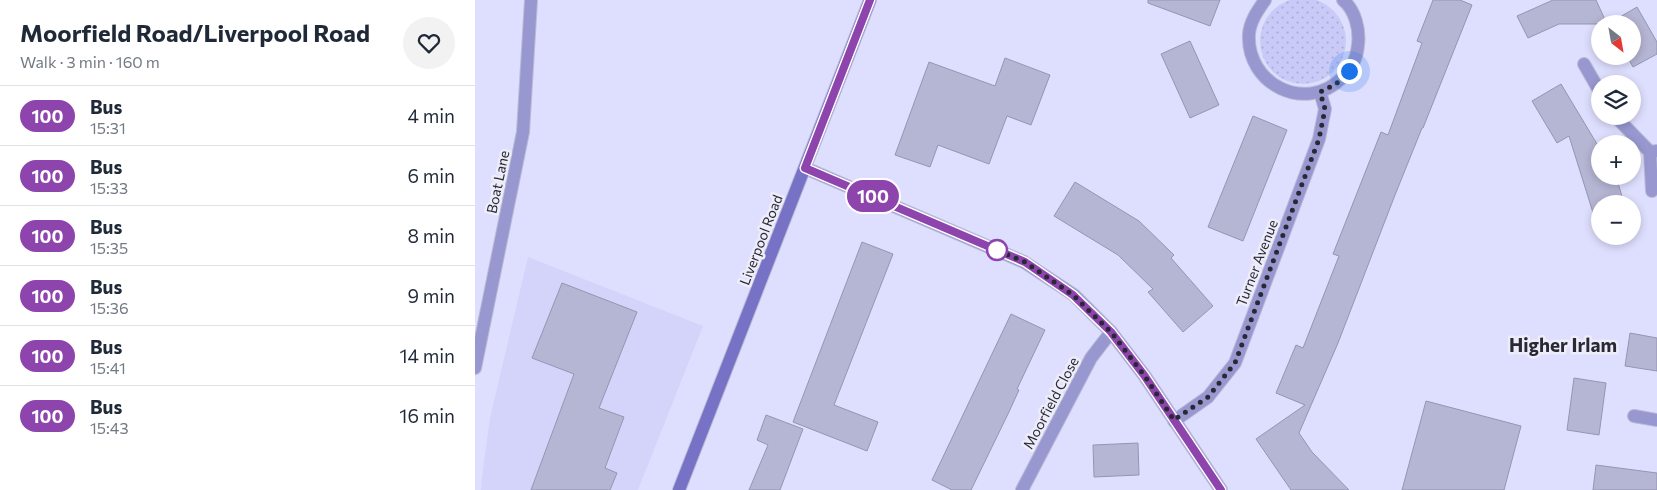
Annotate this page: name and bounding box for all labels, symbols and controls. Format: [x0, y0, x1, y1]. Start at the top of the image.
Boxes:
north arrow [1591, 15, 1641, 65]
map controls [1591, 15, 1641, 245]
button: heart [403, 17, 455, 69]
text: Moorfield Road/Liverpool Road [20, 18, 370, 47]
text: Walk · 3 min · 160 m [20, 52, 160, 71]
your location [1337, 59, 1362, 84]
button: layers [1591, 75, 1641, 125]
text: Bus [90, 95, 122, 118]
text: 4 min [408, 104, 455, 127]
text: 100 [31, 105, 64, 127]
text: 15:31 [90, 118, 126, 137]
button: + [1591, 135, 1641, 185]
street label: Boat Lane [483, 149, 512, 215]
text: Bus [90, 155, 122, 178]
text: 6 min [407, 164, 455, 187]
text: 100 [31, 165, 64, 187]
text: 15:33 [90, 178, 128, 197]
line badge: 100 [844, 180, 902, 212]
text: 100 [857, 185, 889, 207]
street label: Liverpool Road [735, 192, 786, 287]
button: − [1591, 195, 1641, 245]
text: Bus [90, 215, 122, 238]
street label: Turner Avenue [1232, 217, 1281, 309]
text: 8 min [407, 224, 455, 247]
text: 100 [31, 225, 64, 247]
text: 15:35 [90, 238, 128, 257]
unlabelled marker [986, 239, 1008, 261]
text: Bus [90, 275, 122, 298]
text: 9 min [407, 284, 455, 307]
text: 100 [31, 285, 64, 307]
text: 15:36 [90, 298, 129, 317]
district label: Higher Irlam [1509, 333, 1617, 356]
text: Bus [90, 335, 122, 358]
text: 14 min [399, 344, 455, 367]
text: 100 [31, 345, 64, 367]
street label: Moorfield Close [1019, 354, 1082, 452]
text: 15:41 [90, 358, 126, 377]
text: Bus [90, 395, 122, 418]
text: 16 min [399, 404, 455, 427]
text: 100 [31, 405, 64, 427]
text: 15:43 [90, 418, 129, 437]

